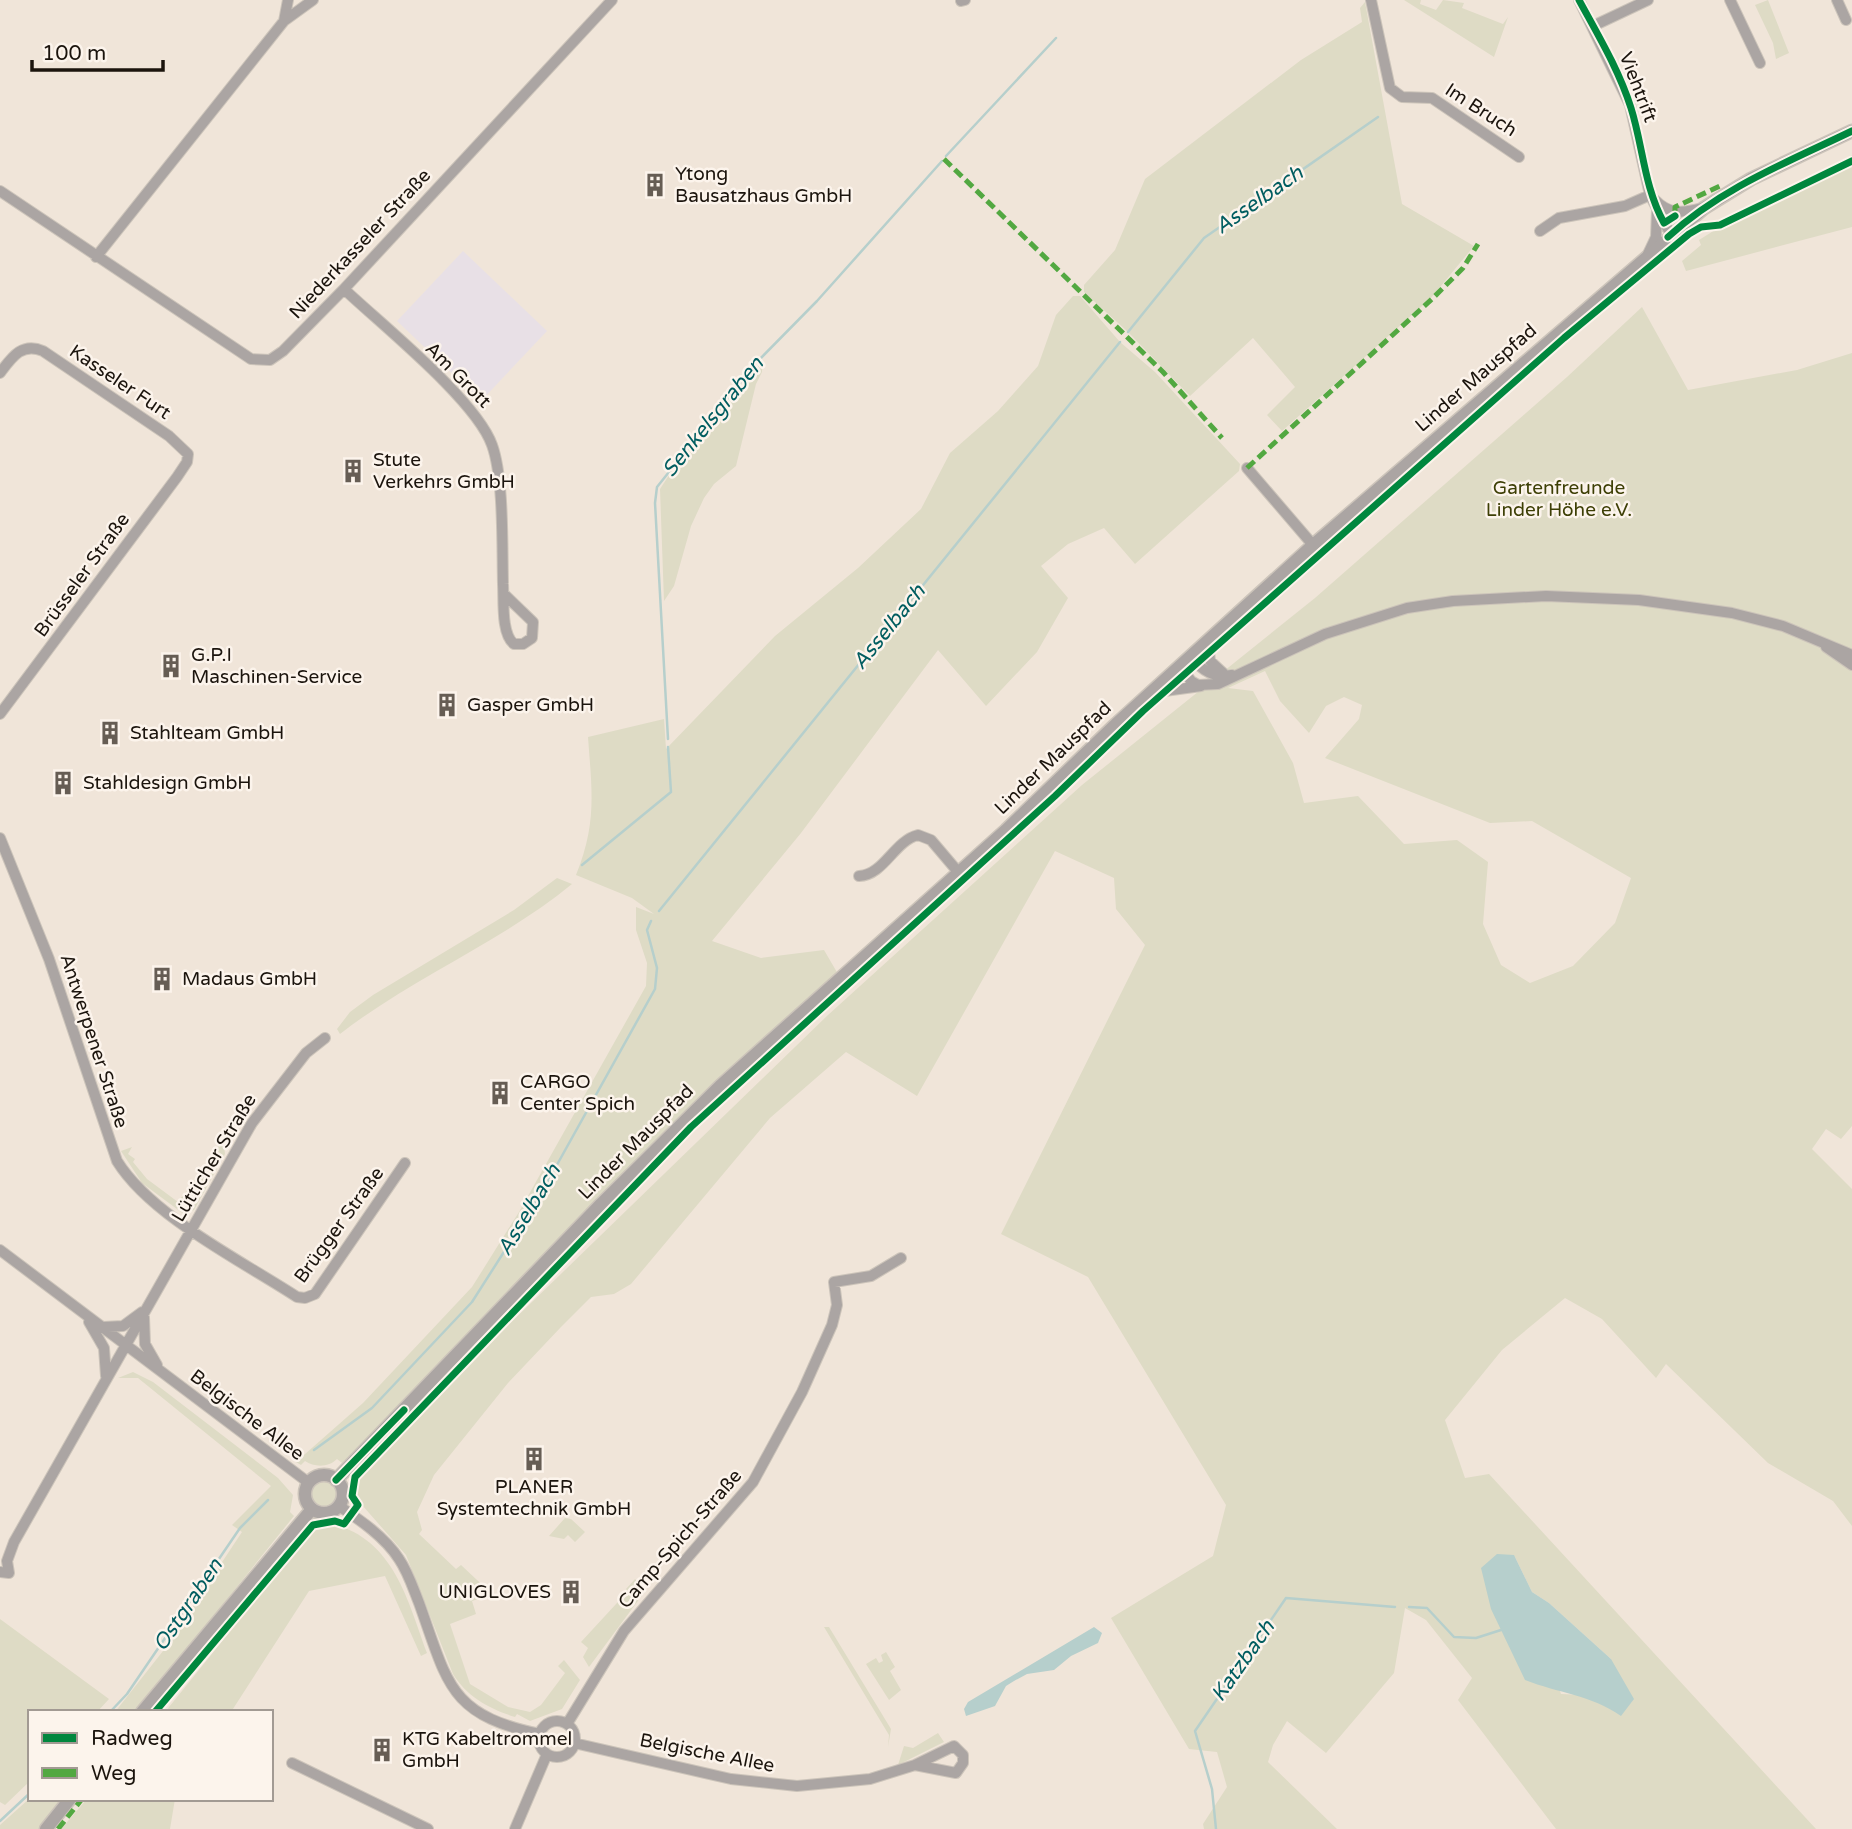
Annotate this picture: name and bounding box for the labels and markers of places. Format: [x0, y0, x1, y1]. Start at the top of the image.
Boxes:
place label: Ytong Bausatzhaus GmbH [675, 163, 852, 207]
building icon: Ytong Bausatzhaus GmbH [641, 171, 669, 199]
place label: Stute Verkehrs GmbH [373, 449, 515, 493]
building icon: Stute Verkehrs GmbH [339, 457, 367, 485]
place label: G.P.I Maschinen-Service [191, 644, 362, 688]
building icon: G.P.I Maschinen-Service [157, 652, 185, 680]
building icon: Gasper GmbH [433, 691, 461, 719]
place label: Gasper GmbH [467, 694, 594, 716]
building icon: Stahlteam GmbH [96, 719, 124, 747]
place label: Stahlteam GmbH [130, 722, 284, 744]
building icon: Stahldesign GmbH [49, 769, 77, 797]
place label: Stahldesign GmbH [83, 772, 252, 794]
building icon: Madaus GmbH [148, 965, 176, 993]
place label: Madaus GmbH [182, 968, 317, 990]
place label: CARGO Center Spich [520, 1071, 635, 1115]
building icon: CARGO Center Spich [486, 1079, 514, 1107]
building icon: PLANER Systemtechnik GmbH [520, 1445, 548, 1473]
place label: PLANER Systemtechnik GmbH [437, 1476, 631, 1520]
building icon: UNIGLOVES [557, 1578, 585, 1606]
place label: UNIGLOVES [438, 1581, 551, 1603]
place label: KTG Kabeltrommel GmbH [402, 1728, 572, 1772]
building icon: KTG Kabeltrommel GmbH [368, 1736, 396, 1764]

